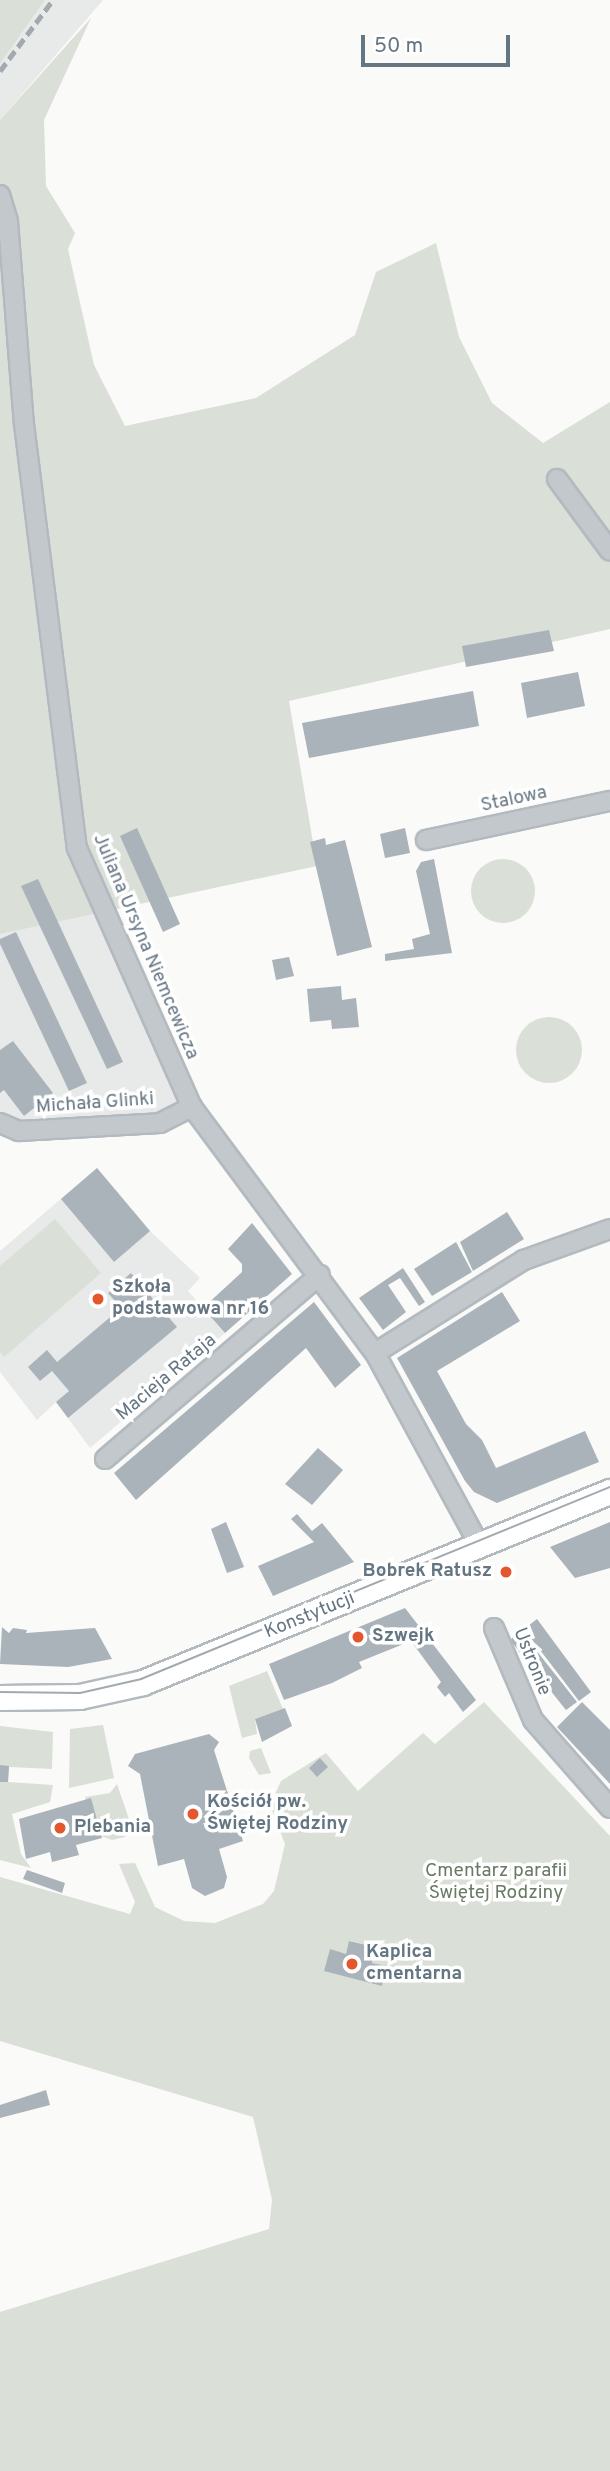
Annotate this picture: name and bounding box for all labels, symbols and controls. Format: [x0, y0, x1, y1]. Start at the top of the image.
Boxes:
scale bar [365, 21, 514, 65]
text: 50 m [374, 33, 423, 60]
street label: Stalowa [479, 782, 549, 818]
street label: Juliana Ursyna Niemcewicza [87, 831, 203, 1063]
street label: Michała Glinki [35, 1089, 155, 1119]
place label: Szkoła podstawowa nr 16 [112, 1277, 269, 1321]
marker: Szkoła podstawowa nr 16 [90, 1291, 106, 1307]
street label: Macieja Rataja [112, 1330, 222, 1426]
place label: Bobrek Ratusz [362, 1561, 492, 1583]
marker: Bobrek Ratusz [498, 1564, 514, 1580]
street label: Konstytucji [261, 1588, 359, 1644]
street label: Ustronie [507, 1625, 555, 1699]
place label: Szwejk [372, 1626, 435, 1648]
marker: Szwejk [350, 1629, 366, 1645]
place label: Kościół pw. Świętej Rodziny [207, 1792, 348, 1836]
marker: Kościół pw. Świętej Rodziny [185, 1806, 201, 1822]
place label: Plebania [74, 1817, 151, 1839]
marker: Plebania [52, 1820, 68, 1836]
park label: Cmentarz parafii Świętej Rodziny [425, 1861, 567, 1905]
place label: Kaplica cmentarna [366, 1942, 462, 1986]
marker: Kaplica cmentarna [344, 1956, 360, 1972]

